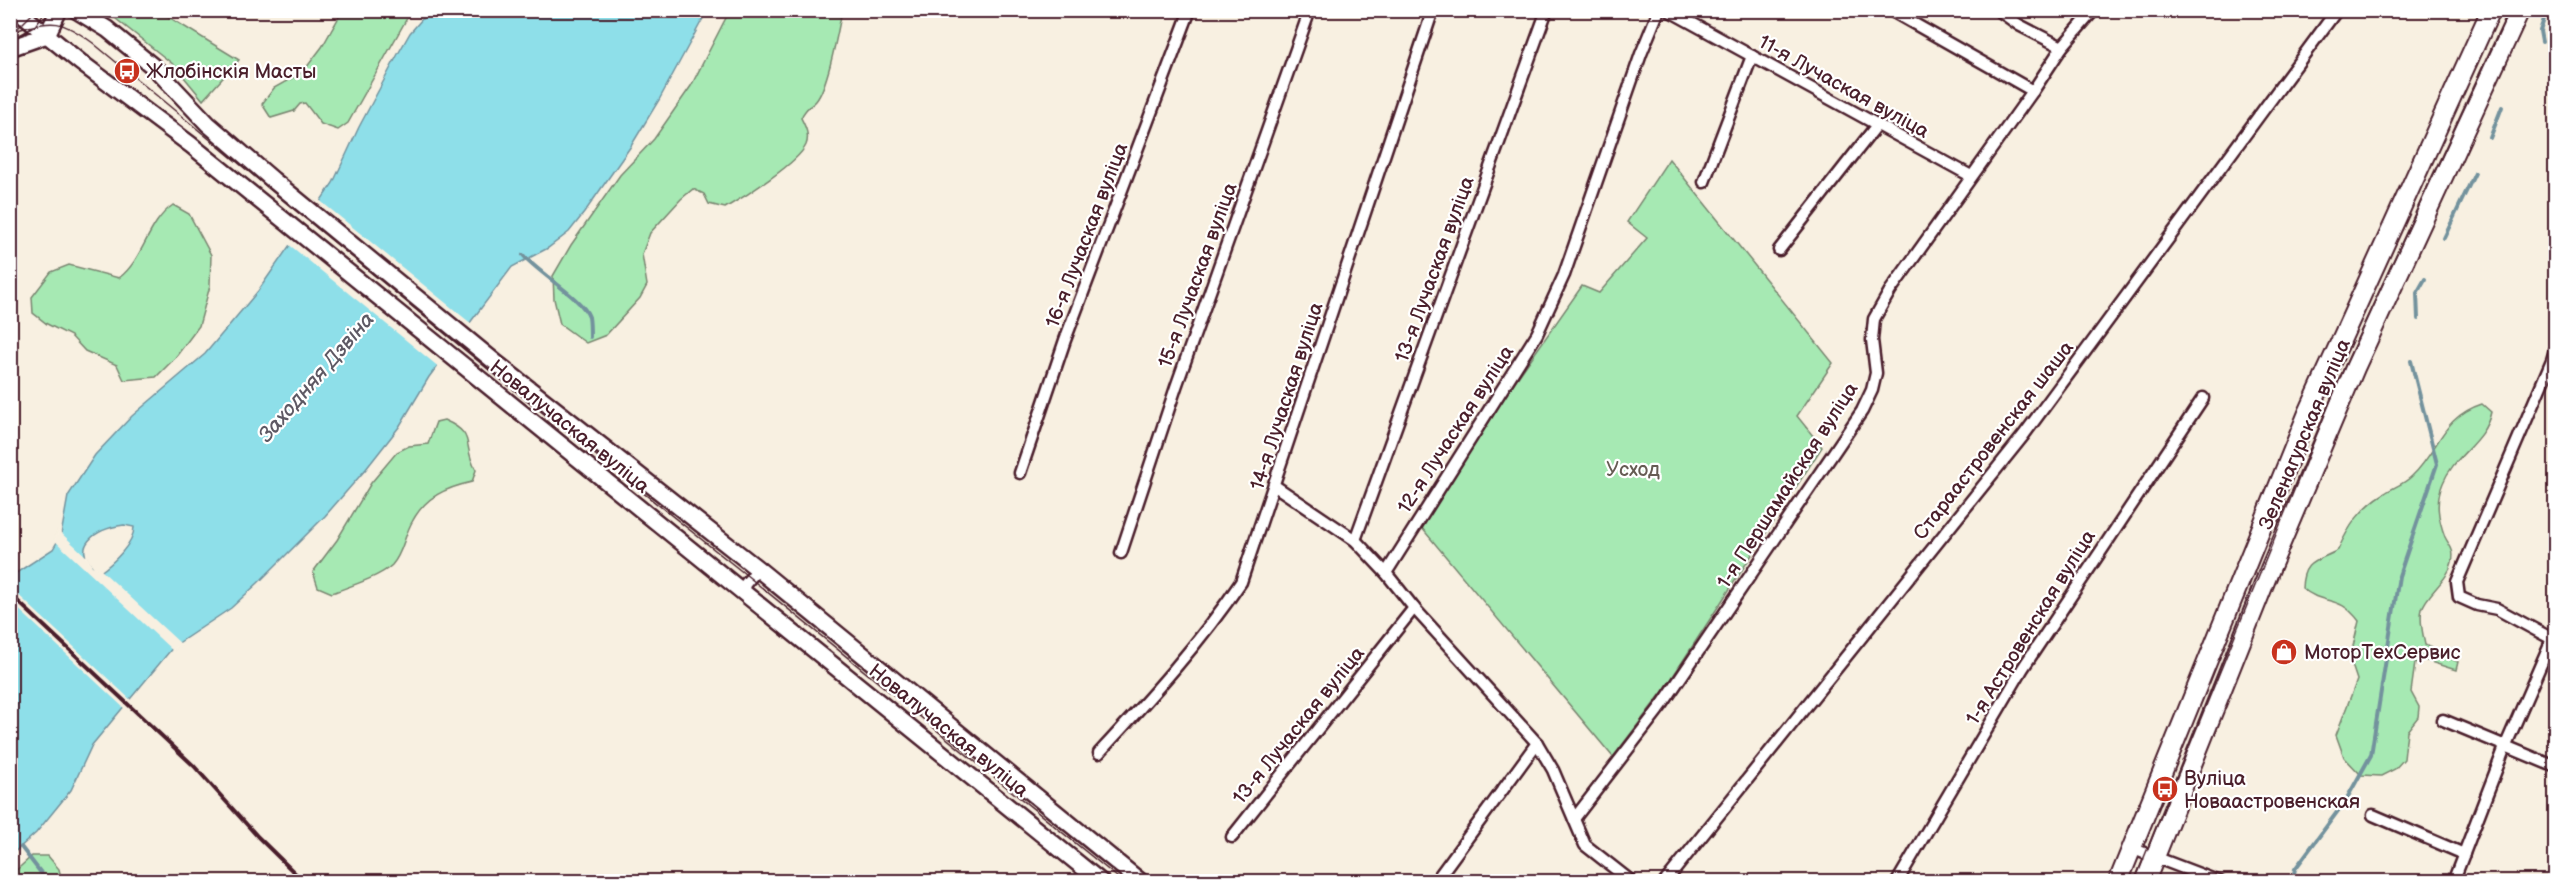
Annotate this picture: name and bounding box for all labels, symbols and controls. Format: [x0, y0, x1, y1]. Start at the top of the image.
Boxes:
street label: 11-я Лучаская вуліца [1754, 30, 1933, 144]
bus stop icon: Жлобінскія Масты [112, 56, 142, 86]
place label: Жлобінскія Масты [146, 60, 316, 84]
street label: 16-я Лучаская вуліца [1041, 139, 1133, 331]
street label: 13-я Лучаская вуліца [1390, 173, 1480, 366]
street label: 15-я Лучаская вуліца [1153, 179, 1243, 371]
street label: 14-я Лучаская вуліца [1245, 299, 1329, 493]
water label: Заходняя Дзвіна [253, 307, 380, 448]
street label: Зеленагурская вуліца [2254, 335, 2356, 533]
street label: Стараастровенская шаша [1909, 336, 2079, 545]
street label: 12-я Лучаская вуліца [1393, 341, 1519, 518]
street label: Новалучаская вуліца [485, 355, 654, 499]
street label: 1-я Першамайская вуліца [1712, 378, 1864, 593]
park label: Усход [1606, 458, 1660, 482]
street label: 1-я Астровенская вуліца [1961, 525, 2101, 729]
shop icon: МоторТехСервис [2269, 637, 2299, 667]
place label: МоторТехСервис [2304, 641, 2461, 665]
street label: 13-я Лучаская вуліца [1228, 642, 1370, 809]
street label: Новалучаская вуліца [864, 659, 1033, 803]
place label: Вуліца Новаастровенская [2184, 767, 2360, 814]
bus stop icon: Вуліца Новаастровенская [2150, 774, 2180, 804]

